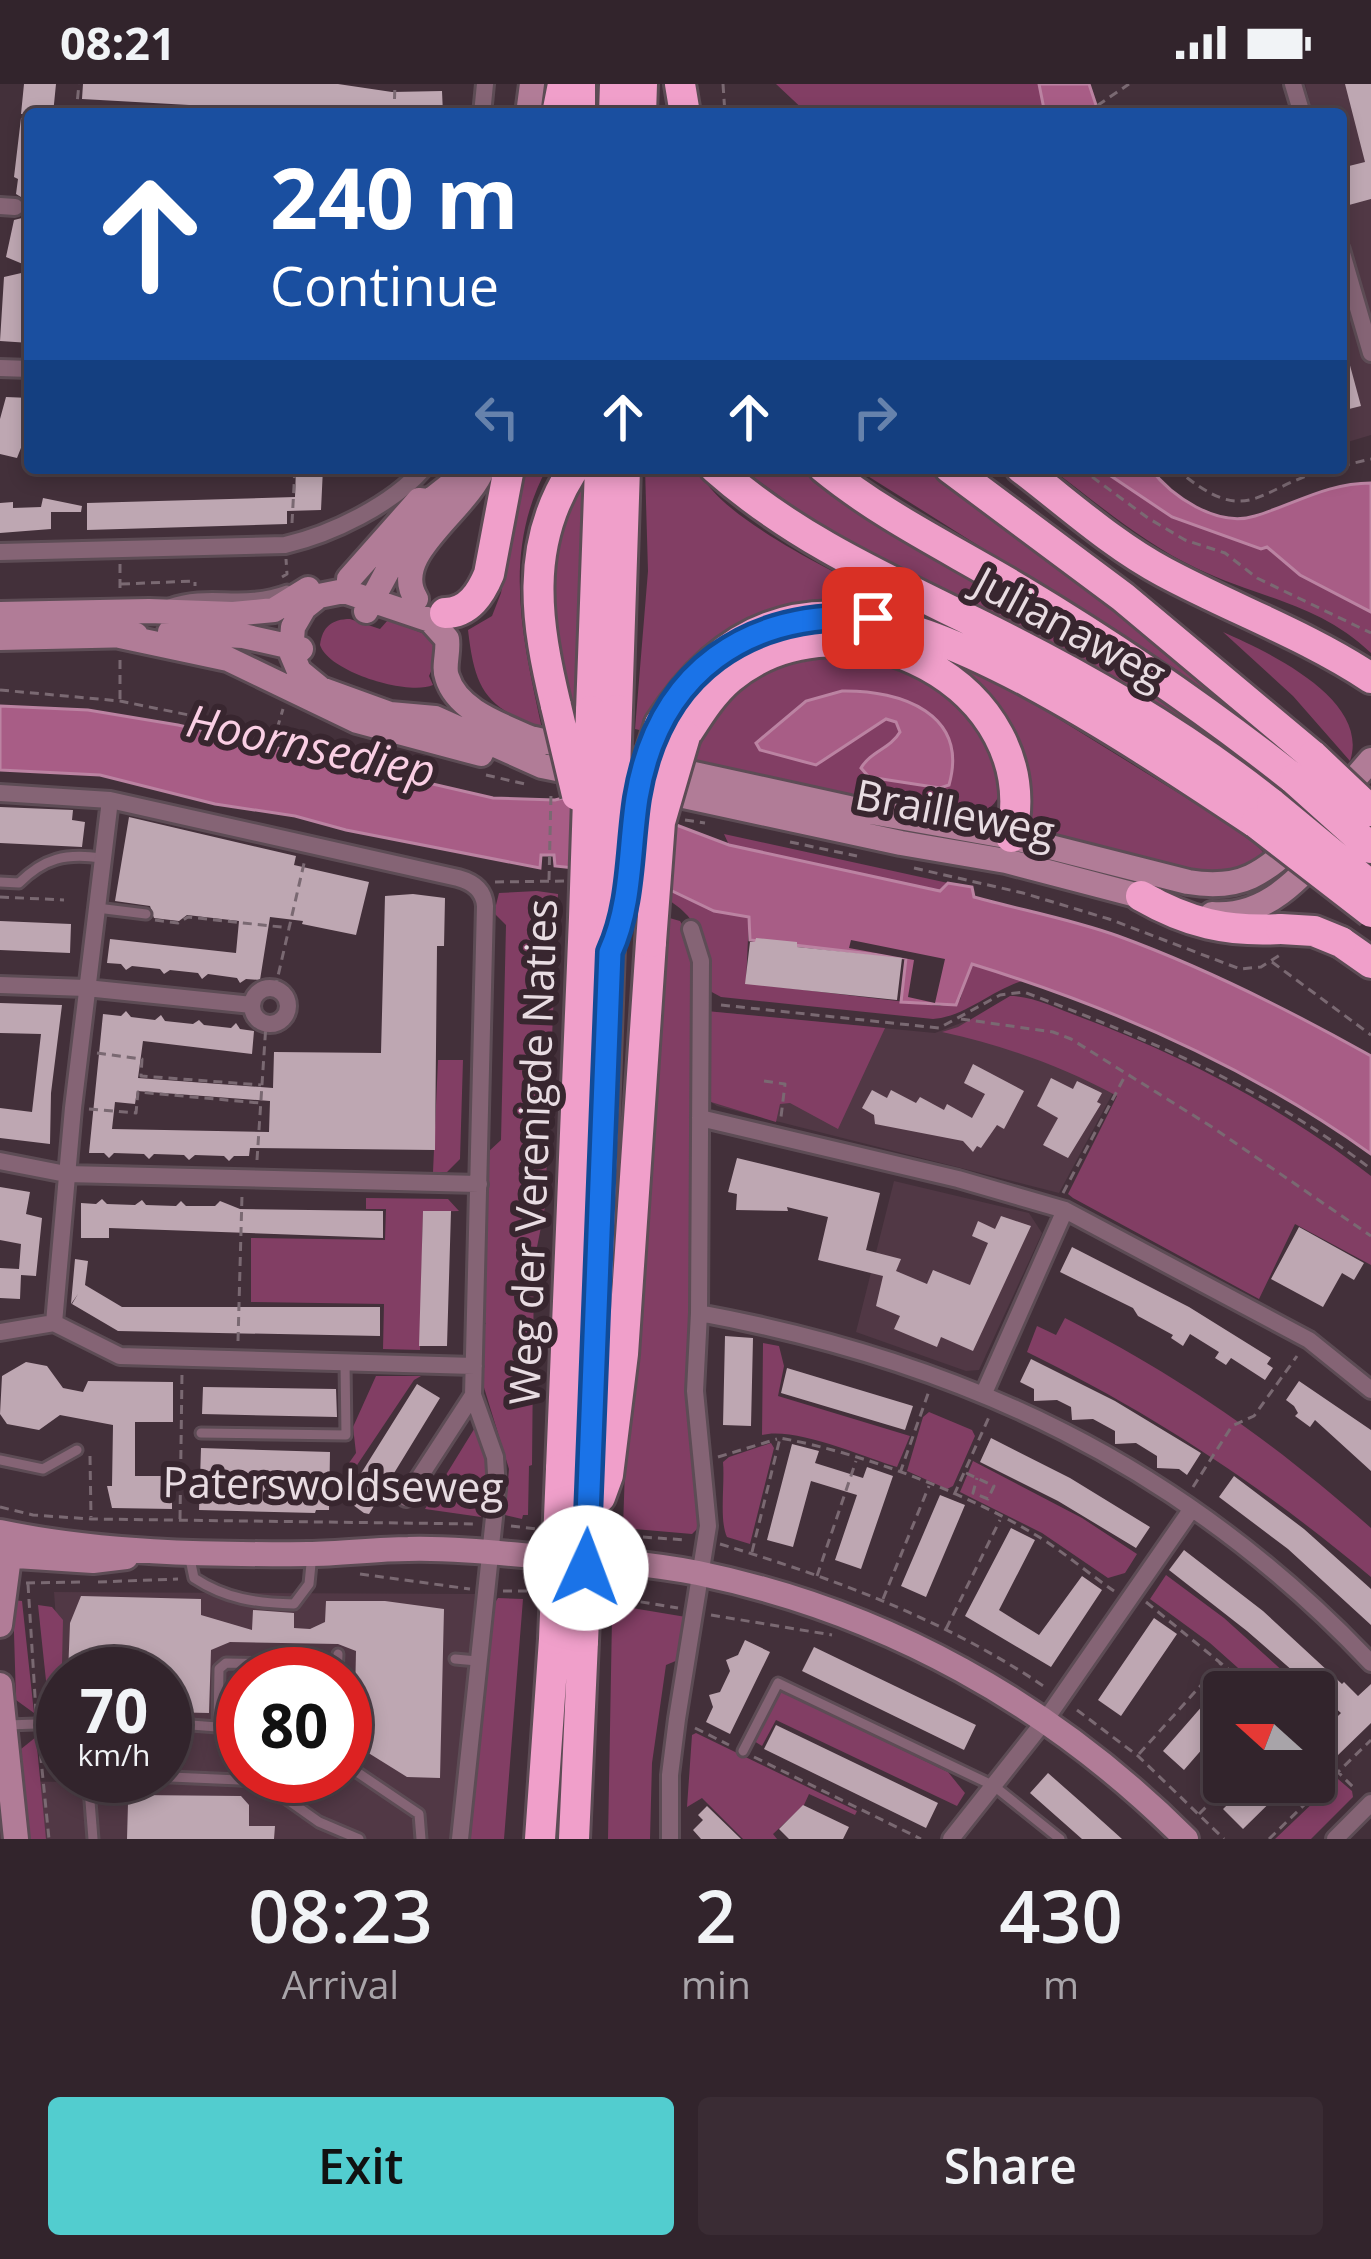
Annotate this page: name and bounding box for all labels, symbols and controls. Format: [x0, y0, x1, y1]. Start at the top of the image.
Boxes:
text: 08:21 [60, 12, 176, 73]
text: 240 m [270, 139, 518, 254]
icon: ahead [72, 156, 228, 312]
text: Continue [270, 248, 499, 322]
icon: left [464, 384, 530, 450]
icon: ahead [590, 384, 656, 450]
icon: ahead [716, 384, 782, 450]
icon: right [842, 384, 908, 450]
street label: Julianaweg [961, 550, 1177, 701]
pin [822, 567, 924, 669]
icon: arrive [840, 585, 906, 651]
water label: Hoornsediep [181, 688, 441, 801]
street label: Brailleweg [851, 764, 1060, 859]
street label: Weg der Verenigde Naties [494, 898, 569, 1406]
street label: Paterswoldseweg [162, 1452, 504, 1515]
position arrow [523, 1505, 649, 1631]
speed limit sign: 80 [216, 1647, 372, 1803]
text: 70 [80, 1669, 148, 1751]
north arrow [1203, 1671, 1335, 1803]
map controls [1203, 1671, 1335, 1803]
text: km/h [78, 1734, 150, 1775]
text: 08:23 [248, 1866, 433, 1964]
text: 2 [695, 1866, 737, 1964]
text: 430 [999, 1866, 1123, 1964]
text: Arrival [282, 1957, 399, 2010]
text: min [681, 1957, 751, 2010]
text: m [1043, 1957, 1079, 2010]
button: Exit [48, 2097, 674, 2235]
button: Share [698, 2097, 1323, 2235]

